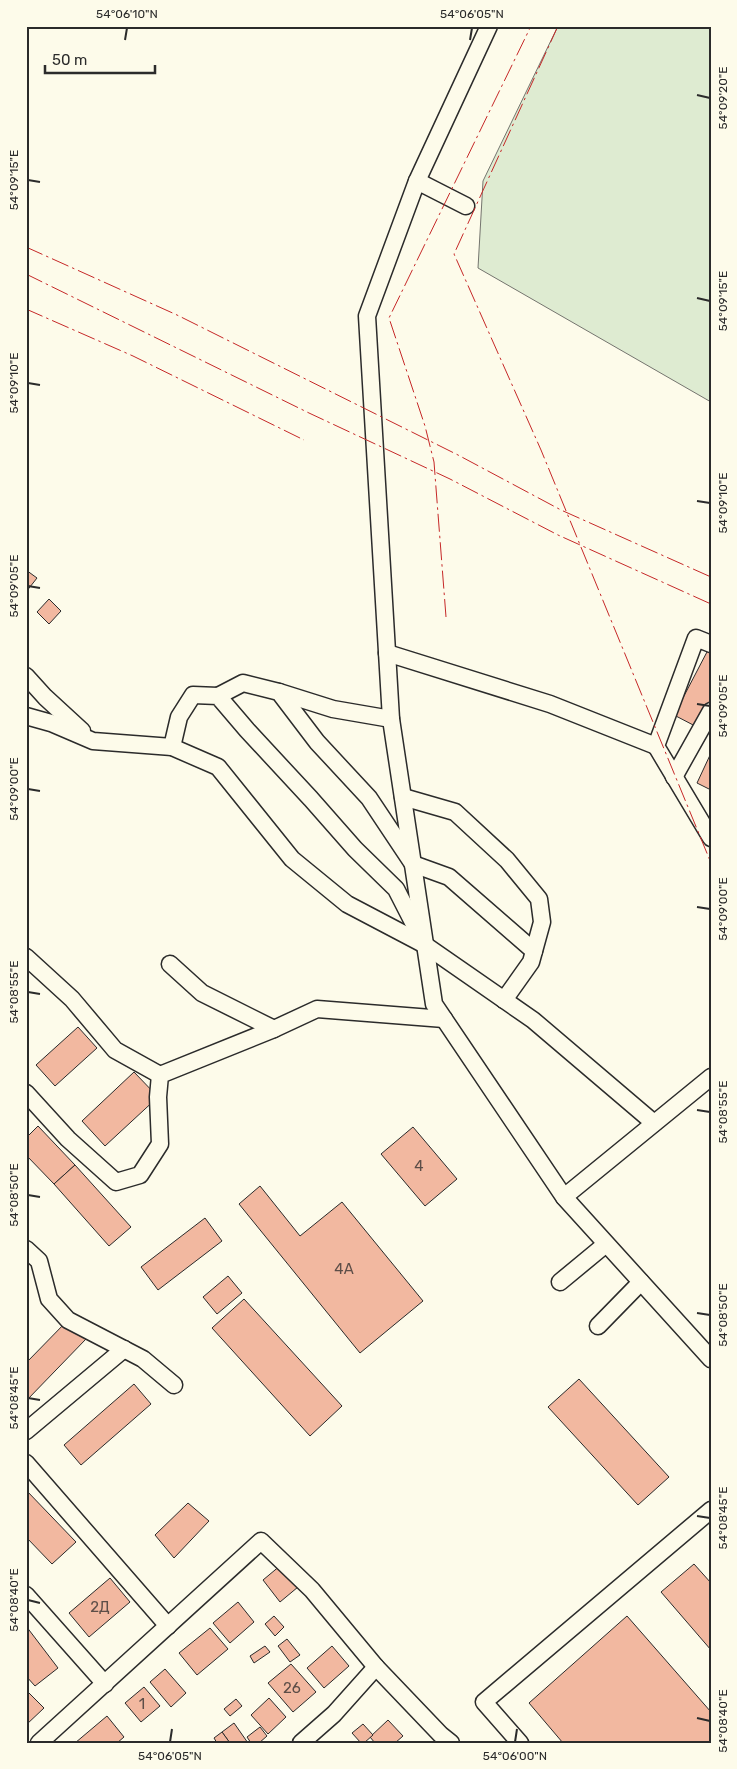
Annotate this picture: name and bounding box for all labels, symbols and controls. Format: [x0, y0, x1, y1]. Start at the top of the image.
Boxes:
text: 54°06'10"N [96, 7, 158, 21]
text: 54°06'05"N [440, 7, 504, 21]
scale bar [45, 42, 155, 74]
text: 50 m [52, 51, 87, 69]
text: 54°09'20"E [716, 66, 730, 130]
text: 54°09'15"E [7, 150, 21, 210]
text: 54°09'15"E [716, 271, 730, 331]
text: 54°09'10"E [7, 352, 21, 414]
text: 54°09'10"E [716, 472, 730, 534]
text: 54°09'05"E [7, 554, 21, 618]
text: 54°09'05"E [716, 674, 730, 738]
text: 54°09'00"E [7, 757, 21, 821]
text: 54°09'00"E [716, 877, 730, 941]
text: 54°08'55"E [7, 960, 21, 1024]
text: 54°08'55"E [716, 1080, 730, 1144]
house number: 4 [414, 1157, 424, 1175]
text: 54°08'50"E [7, 1163, 21, 1227]
house number: 4А [334, 1260, 354, 1278]
text: 54°08'50"E [716, 1283, 730, 1347]
text: 54°08'45"E [7, 1367, 21, 1429]
text: 54°08'45"E [716, 1487, 730, 1549]
text: 54°08'40"E [7, 1568, 21, 1632]
house number: 2Д [90, 1598, 110, 1616]
house number: 26 [283, 1679, 301, 1697]
text: 54°08'40"E [716, 1689, 730, 1753]
house number: 1 [139, 1695, 145, 1713]
text: 54°06'05"N [138, 1749, 202, 1763]
text: 54°06'00"N [483, 1749, 547, 1763]

